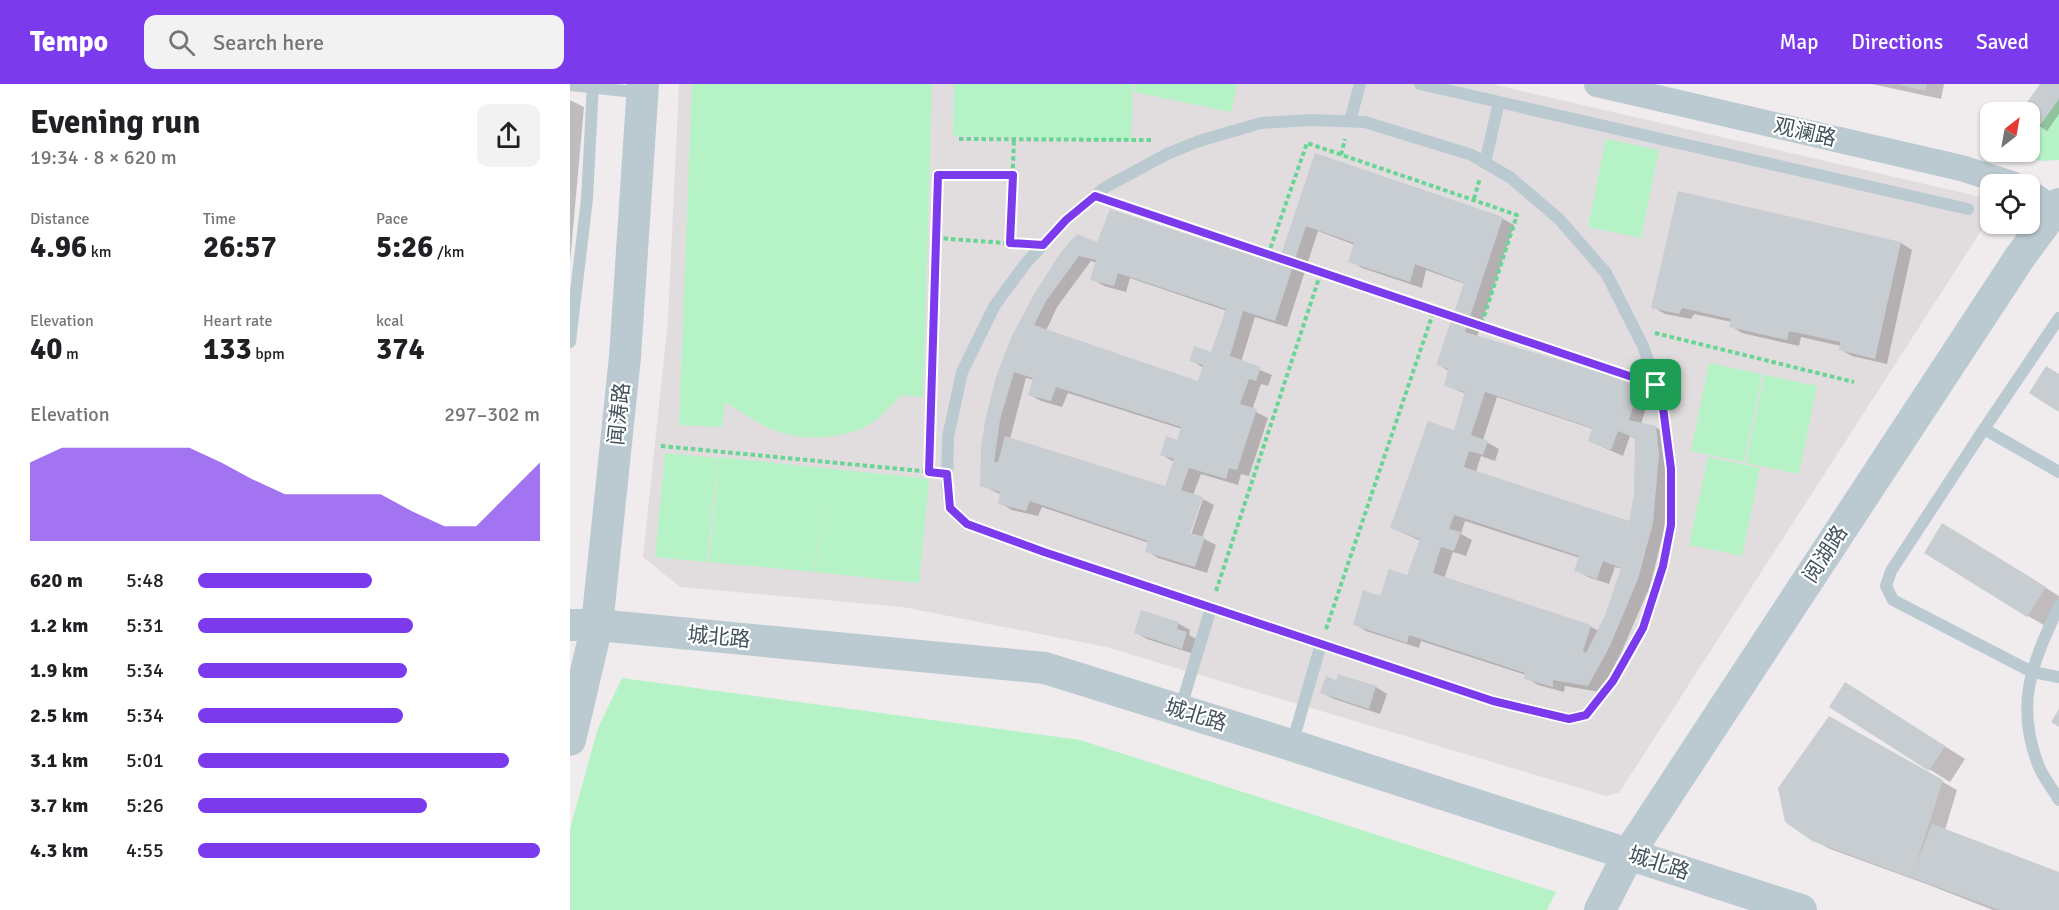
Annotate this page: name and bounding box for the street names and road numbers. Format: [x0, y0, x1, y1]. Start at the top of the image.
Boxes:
street label: 观澜路 [1771, 112, 1839, 152]
street label: 闻涛路 [603, 381, 635, 447]
street label: 阅湖路 [1797, 521, 1853, 587]
street label: 城北路 [686, 621, 752, 653]
street label: 城北路 [1162, 693, 1230, 737]
street label: 城北路 [1625, 841, 1693, 885]

